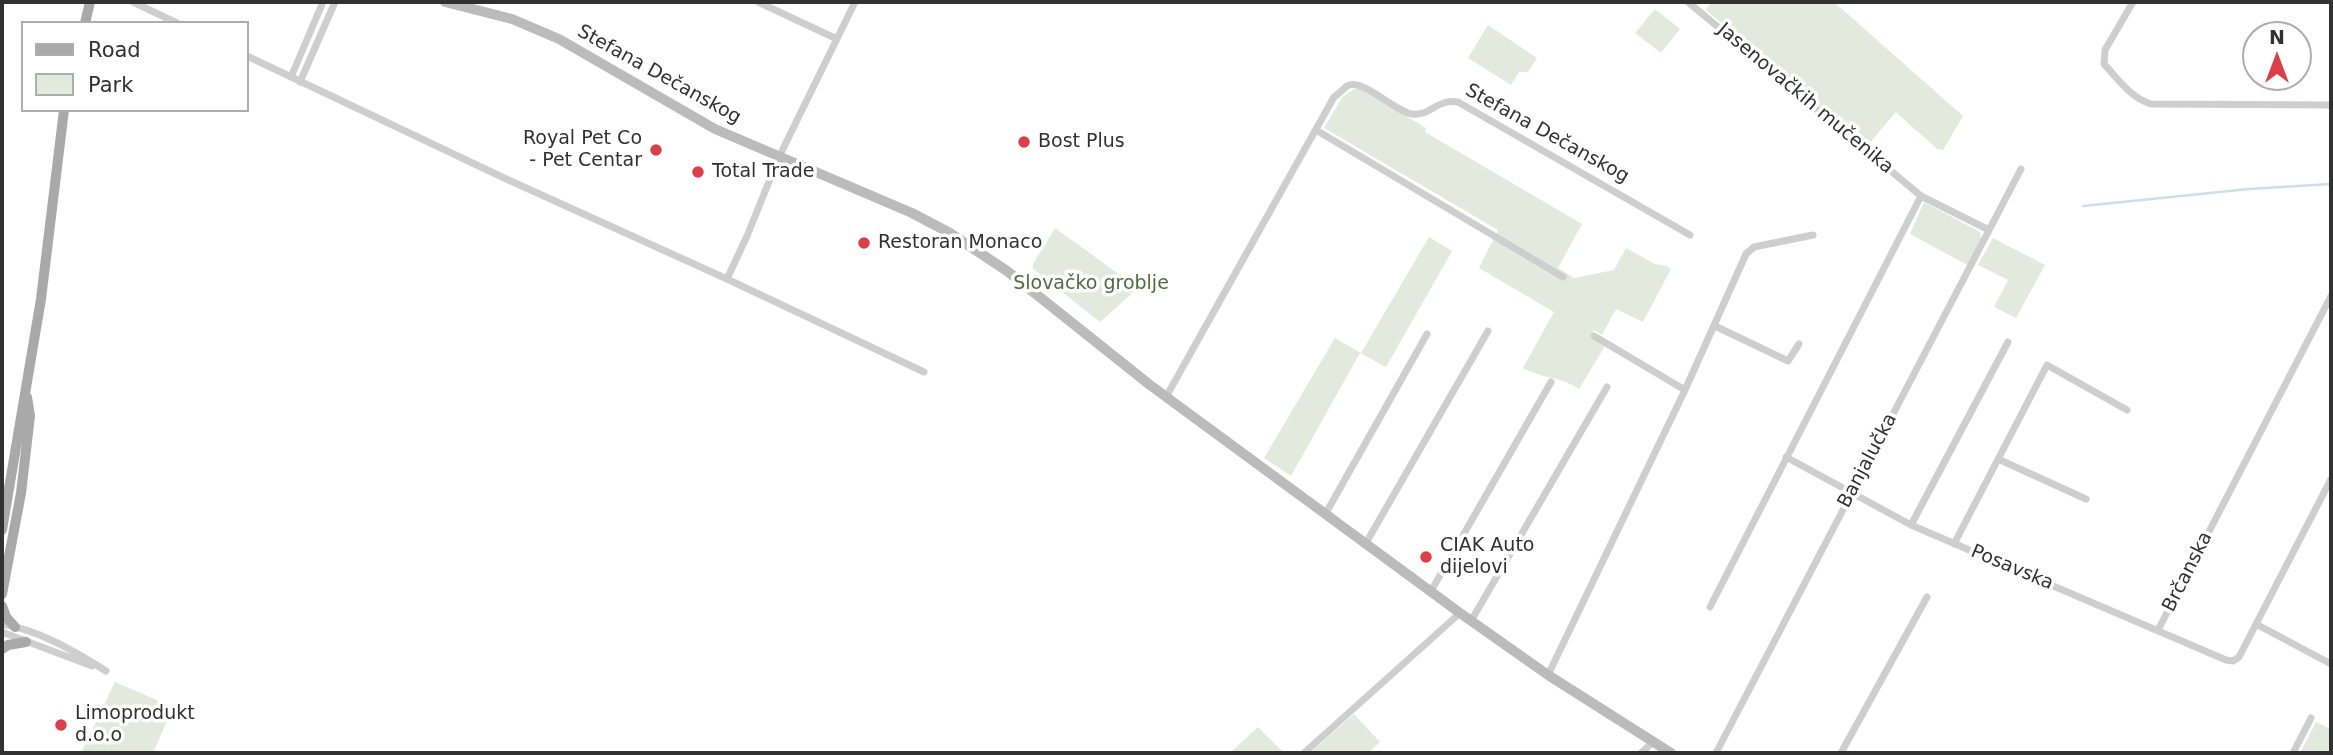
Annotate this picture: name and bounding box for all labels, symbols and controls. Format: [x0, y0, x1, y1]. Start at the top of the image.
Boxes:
street label: Jasenovačkih mučenika [1712, 19, 1898, 179]
legend [21, 21, 248, 112]
street label: Stefana Dečanskog [573, 21, 745, 129]
north arrow [2242, 21, 2312, 91]
text: N [2269, 26, 2285, 48]
text: Road [88, 38, 141, 62]
text: Park [88, 73, 133, 97]
street label: Stefana Dečanskog [1461, 80, 1633, 188]
place label: Royal Pet Co - Pet Centar [523, 128, 642, 172]
place label: Bost Plus [1038, 131, 1125, 153]
marker: Bost Plus [1016, 134, 1032, 150]
marker: Royal Pet Co - Pet Centar [648, 142, 664, 158]
place label: Total Trade [712, 161, 814, 183]
marker: Total Trade [690, 164, 706, 180]
place label: Restoran Monaco [878, 232, 1042, 254]
marker: Restoran Monaco [856, 235, 872, 251]
park label: Slovačko groblje [1013, 273, 1169, 295]
street label: Banjalučka [1834, 410, 1902, 512]
street label: Brčanska [2158, 528, 2218, 616]
place label: CIAK Auto dijelovi [1440, 535, 1534, 579]
street label: Posavska [1967, 540, 2057, 596]
marker: CIAK Auto dijelovi [1418, 549, 1434, 565]
place label: Limoprodukt d.o.o [75, 703, 195, 747]
marker: Limoprodukt d.o.o [53, 717, 69, 733]

